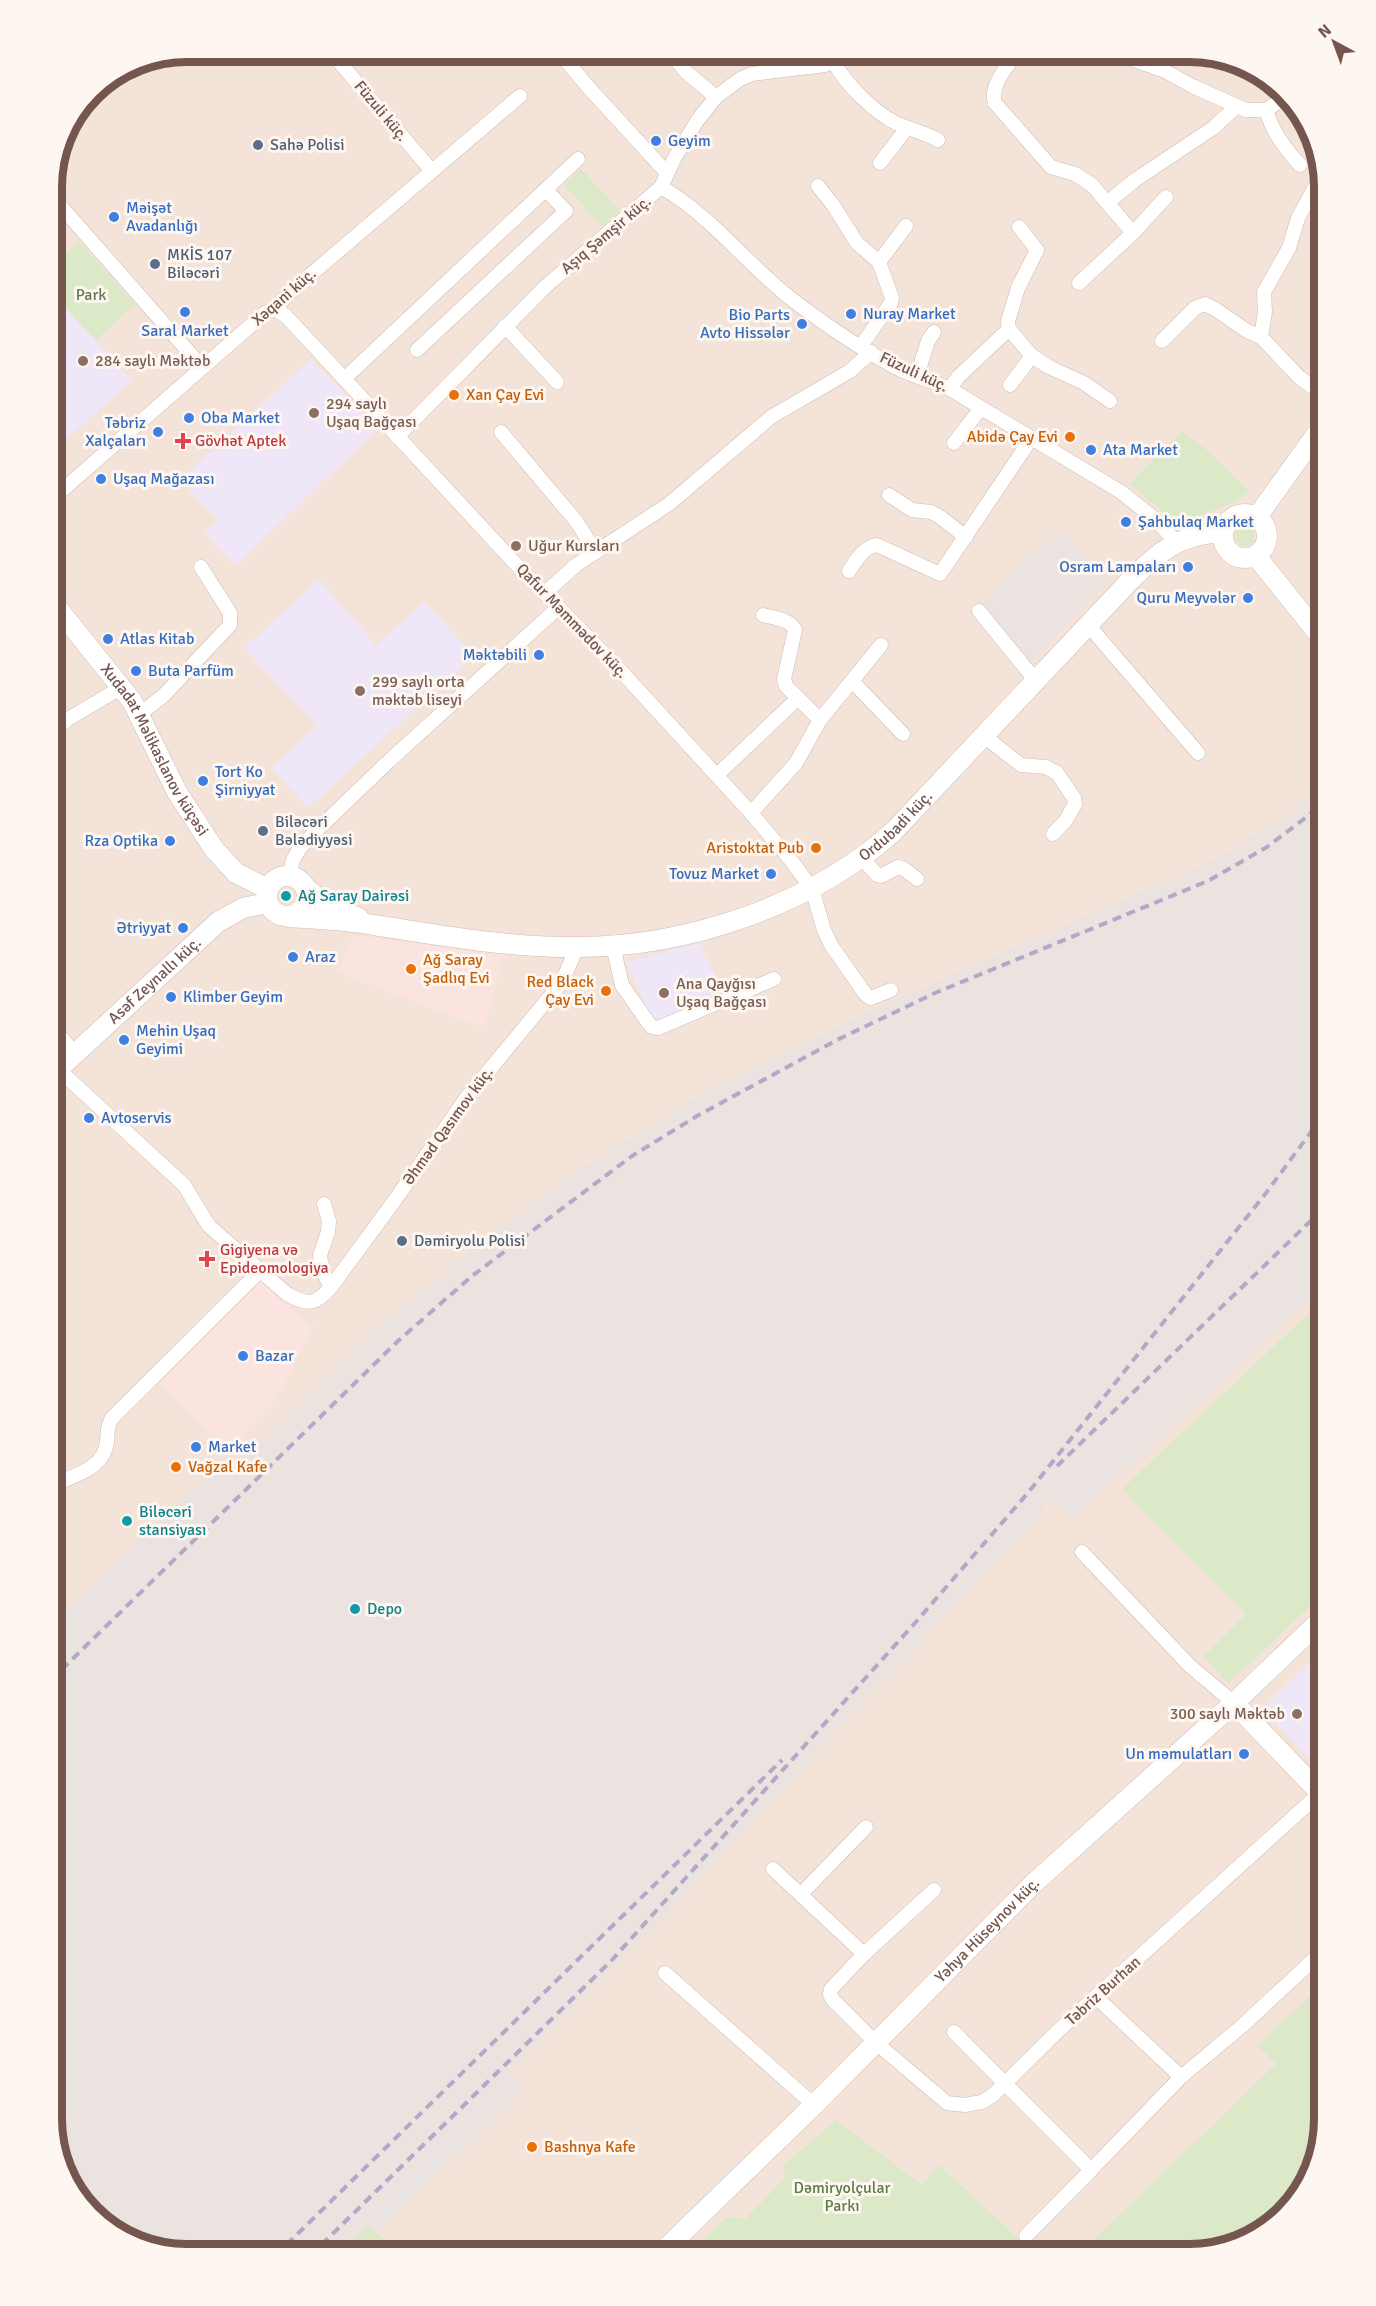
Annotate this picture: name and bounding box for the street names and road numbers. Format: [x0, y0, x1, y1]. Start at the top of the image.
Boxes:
street label: Füzuli küç. [350, 77, 412, 145]
street label: Aşıq Şəmşir küç. [557, 191, 655, 279]
street label: Xəqani küç. [248, 264, 320, 330]
street label: Füzuli küç. [877, 347, 951, 397]
street label: Qafur Məmmədov küç. [512, 559, 632, 683]
street label: Xudadat Məlikaslanov küçəsi [96, 660, 213, 840]
street label: Ordubadi küç. [855, 786, 937, 866]
street label: Asəf Zeynallı küç. [104, 933, 205, 1028]
street label: Əhməd Qasımov küç. [398, 1063, 498, 1189]
street label: Yəhya Hüseynov küç. [931, 1873, 1044, 1987]
street label: Təbriz Burhan [1061, 1952, 1145, 2030]

